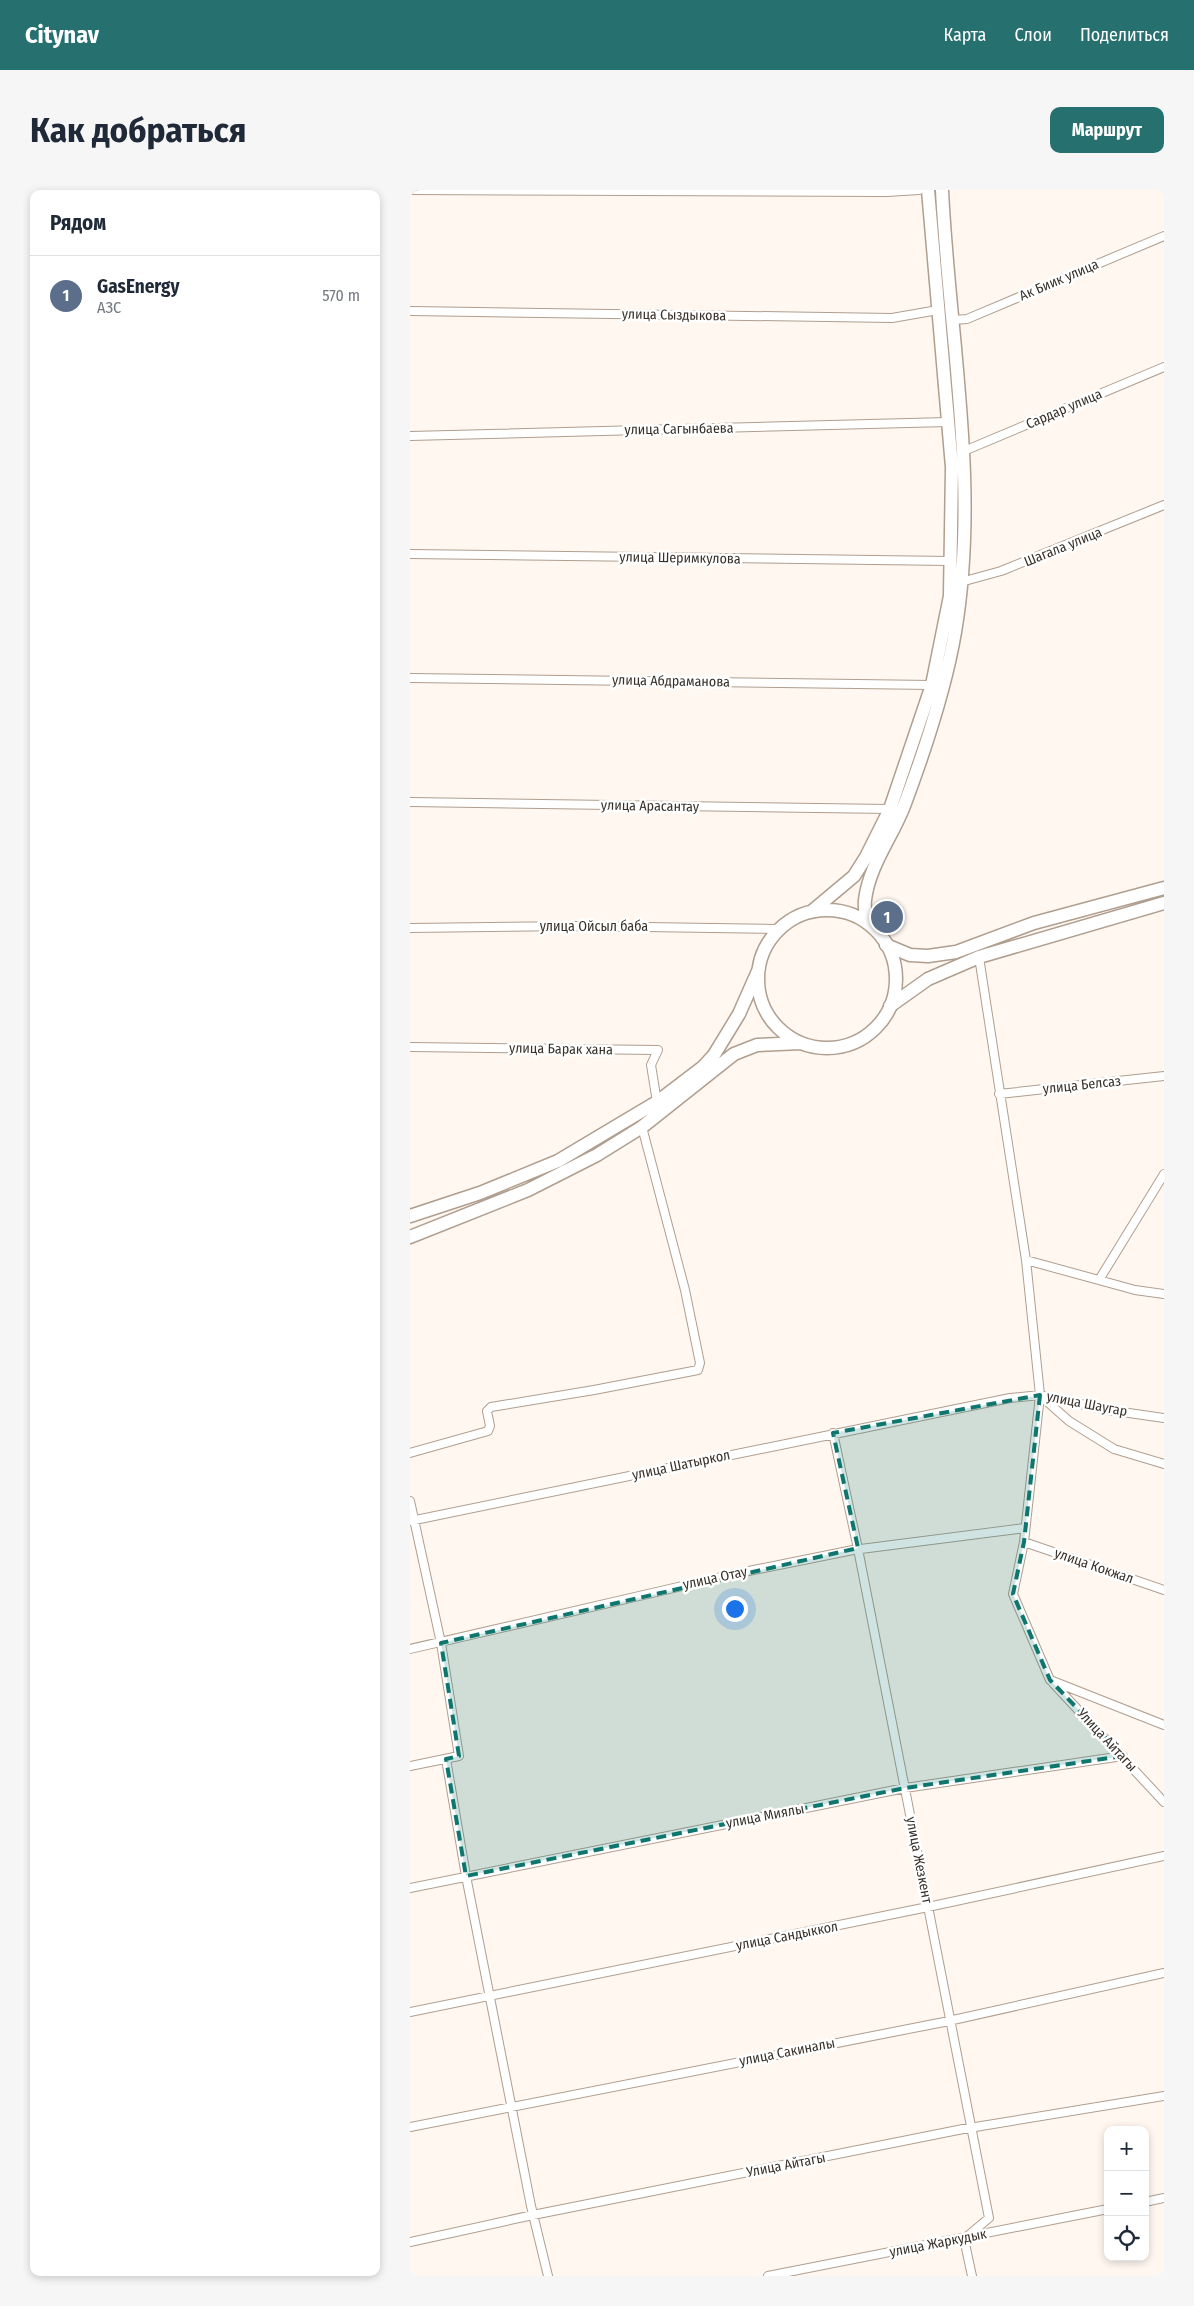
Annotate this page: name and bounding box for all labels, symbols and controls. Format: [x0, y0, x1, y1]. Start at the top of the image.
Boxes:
text: Citynav [25, 21, 99, 49]
text: Карта [943, 24, 986, 46]
text: Слои [1014, 24, 1052, 46]
text: Поделиться [1080, 24, 1169, 46]
button: Маршрут [1050, 107, 1164, 153]
text: Как добраться [30, 109, 247, 151]
text: Рядом [50, 210, 106, 236]
street label: Ак Биик улица [1017, 256, 1101, 304]
text: GasEnergy [97, 275, 180, 298]
text: 1 [63, 286, 69, 305]
text: 570 m [322, 286, 360, 305]
text: АЗС [97, 298, 121, 317]
street label: улица Сыздыкова [622, 306, 727, 324]
street label: Сардар улица [1023, 385, 1105, 433]
street label: улица Сагынбаева [624, 420, 734, 438]
street label: Шагала улица [1022, 524, 1105, 570]
street label: улица Шеримкулова [619, 548, 741, 568]
street label: улица Абдраманова [612, 671, 730, 691]
street label: улица Арасантау [601, 797, 700, 815]
pin: 1 [871, 898, 903, 936]
street label: улица Ойсыл баба [540, 918, 648, 935]
street label: улица Барак хана [509, 1040, 613, 1058]
street label: улица Белсаз [1042, 1072, 1122, 1098]
street label: улица Шаугар [1045, 1388, 1129, 1420]
street label: улица Шатыркол [630, 1446, 732, 1484]
street label: улица Кокжал [1052, 1545, 1136, 1587]
street label: улица Отау [681, 1563, 749, 1593]
your location [722, 1596, 748, 1622]
street label: Улица Айтагы [1073, 1704, 1141, 1775]
street label: улица Миялы [724, 1800, 806, 1832]
street label: улица Жезкент [902, 1815, 936, 1905]
street label: улица Сандыккол [735, 1918, 839, 1954]
street label: улица Сакиналы [738, 2034, 836, 2070]
map controls [1104, 2126, 1149, 2261]
button: + [1104, 2126, 1149, 2171]
street label: Улица Айтагы [744, 2149, 827, 2181]
button: − [1104, 2171, 1149, 2216]
button: locate [1104, 2216, 1149, 2261]
street label: улица Жаркудык [888, 2225, 988, 2261]

